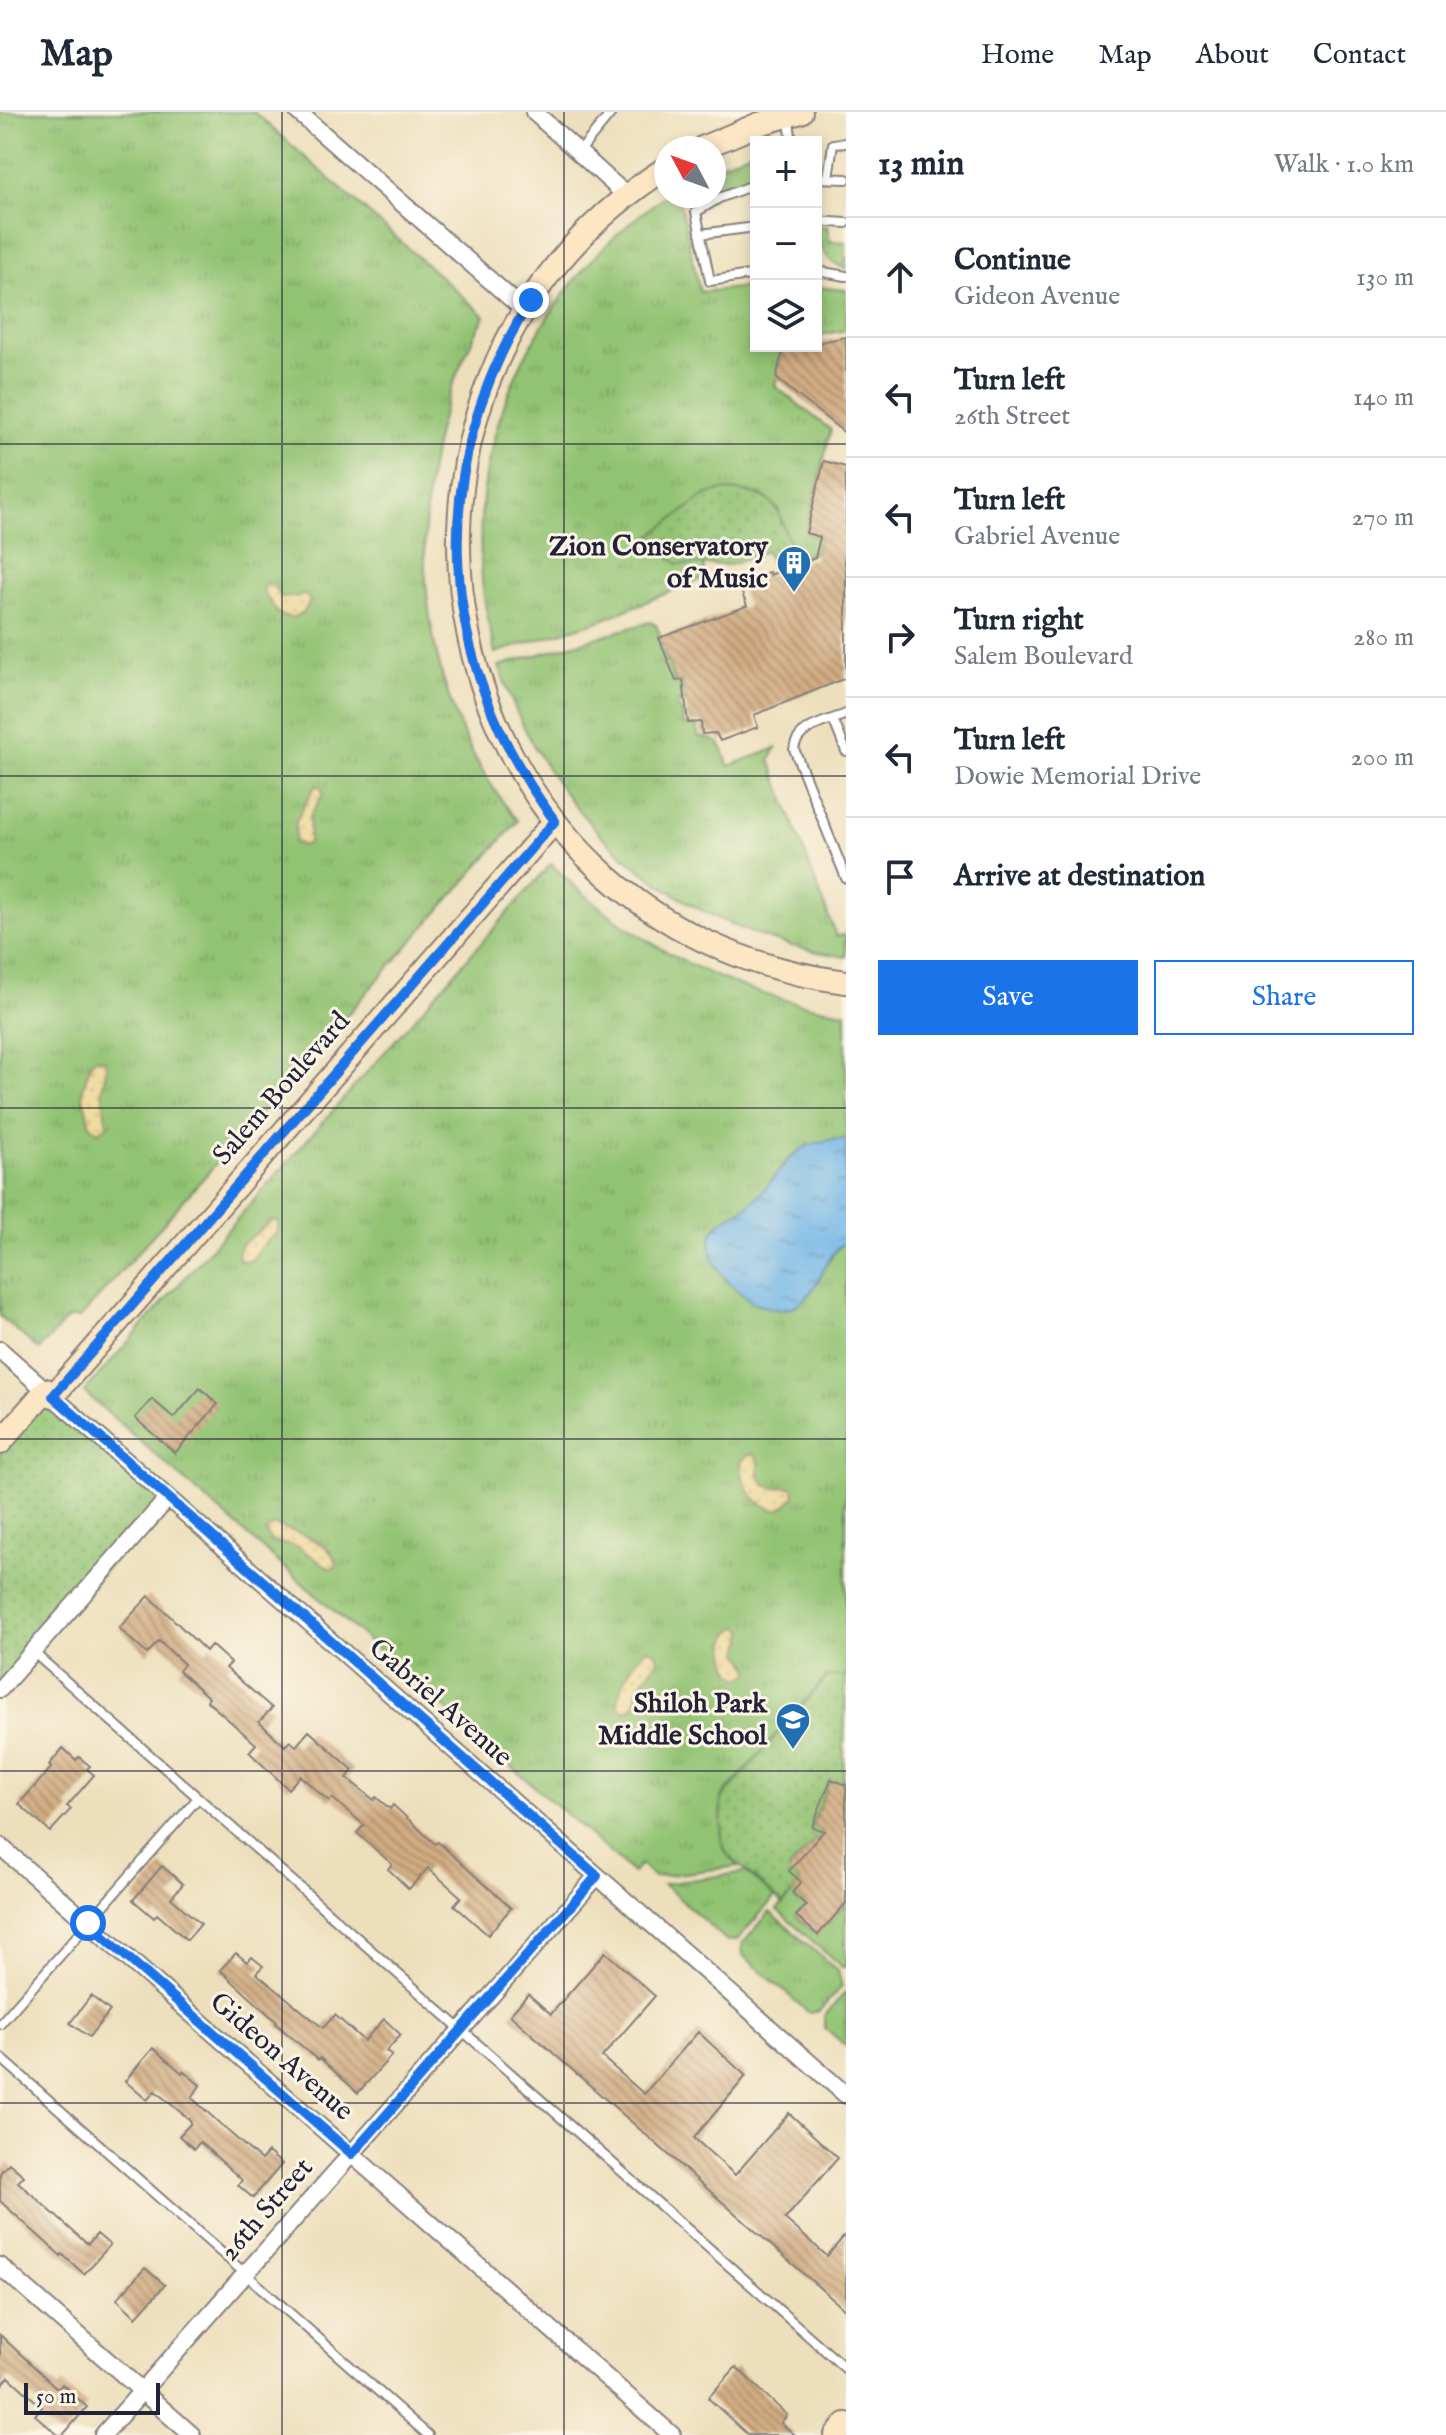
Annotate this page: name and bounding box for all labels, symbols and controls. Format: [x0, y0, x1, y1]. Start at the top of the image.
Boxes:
text: Map [40, 31, 113, 79]
text: Home [981, 38, 1054, 73]
text: Map [1098, 38, 1152, 73]
text: About [1196, 38, 1269, 73]
text: Contact [1313, 38, 1406, 73]
north arrow [654, 136, 726, 208]
map controls [750, 136, 822, 352]
button: + [750, 136, 822, 208]
text: 13 min [878, 143, 964, 186]
text: Walk · 1.0 km [1274, 148, 1414, 181]
button: − [750, 208, 822, 280]
text: Continue [954, 242, 1071, 280]
icon: ahead [878, 255, 922, 299]
text: 130 m [1356, 261, 1414, 294]
button: layers [750, 280, 822, 352]
text: Gideon Avenue [954, 280, 1120, 313]
route end [513, 282, 549, 318]
text: Turn left [954, 362, 1065, 400]
icon: left [878, 375, 922, 419]
text: 140 m [1353, 381, 1414, 414]
text: 26th Street [954, 400, 1070, 433]
text: Turn left [954, 482, 1065, 520]
icon: left [878, 495, 922, 539]
text: 270 m [1351, 501, 1414, 534]
text: Gabriel Avenue [954, 520, 1120, 553]
place label: Zion Conservatory of Music [549, 530, 769, 597]
building icon: Zion Conservatory of Music [775, 544, 813, 594]
text: Turn right [954, 602, 1084, 640]
icon: right [878, 615, 922, 659]
text: 280 m [1353, 621, 1414, 654]
text: Salem Boulevard [954, 640, 1133, 673]
text: Turn left [954, 722, 1065, 760]
icon: left [878, 735, 922, 779]
text: 200 m [1350, 741, 1414, 774]
text: Dowie Memorial Drive [954, 760, 1201, 793]
icon: arrive [878, 855, 922, 899]
text: Arrive at destination [954, 858, 1205, 896]
button: Save [878, 960, 1138, 1035]
button: Share [1154, 960, 1414, 1035]
street label: Salem Boulevard [206, 1005, 358, 1173]
street label: Gabriel Avenue [361, 1631, 519, 1775]
place label: Shiloh Park Middle School [598, 1687, 768, 1754]
school or university icon: Shiloh Park Middle School [774, 1701, 812, 1751]
route start [70, 1905, 106, 1941]
street label: Gideon Avenue [202, 1985, 360, 2129]
street label: 26th Street [213, 2151, 322, 2269]
scale bar [24, 2379, 160, 2415]
text: 50 m [36, 2383, 77, 2411]

